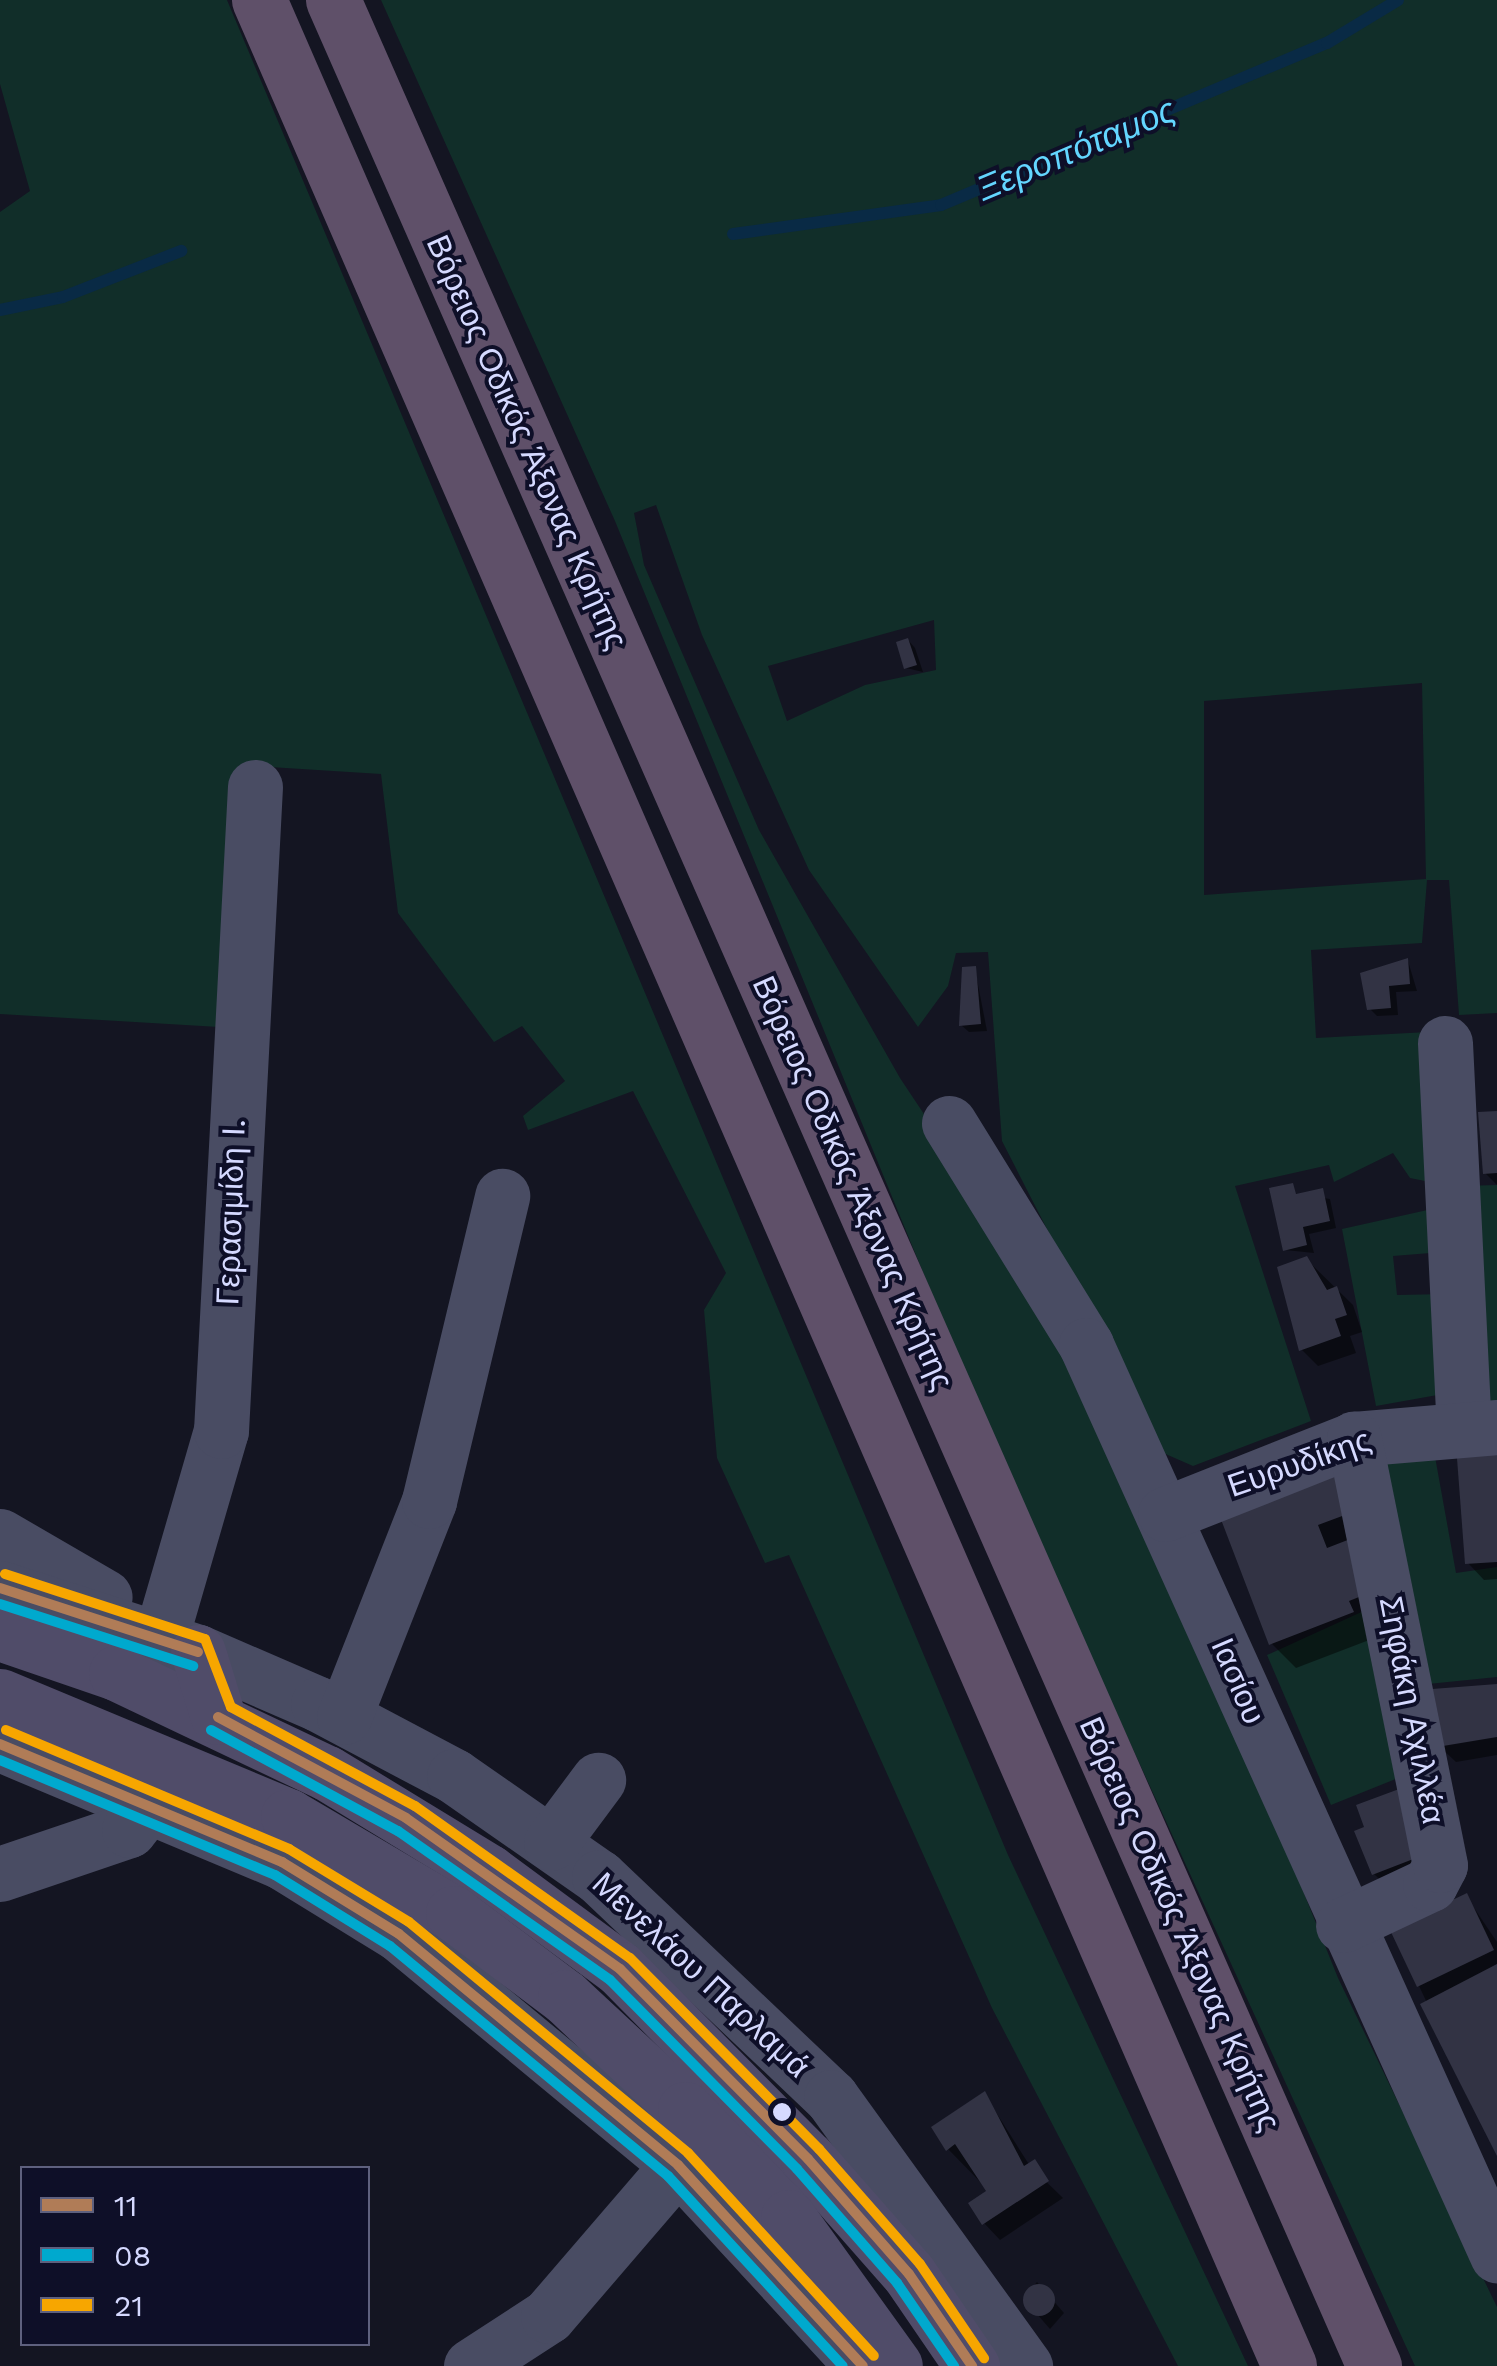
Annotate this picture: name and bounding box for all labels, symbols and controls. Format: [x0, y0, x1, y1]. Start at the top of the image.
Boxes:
water label: Ξεροπόταμος [970, 88, 1182, 210]
street label: Βόρειος Οδικός Άξονας Κρήτης [418, 229, 636, 655]
street label: Βόρειος Οδικός Άξονας Κρήτης [744, 970, 962, 1396]
street label: Γερασιμίδη Ι. [209, 1118, 253, 1306]
street label: Ευρυδίκης [1222, 1421, 1376, 1505]
street label: Σηφάκη Αχιλλέα [1371, 1593, 1453, 1827]
street label: Ιασίου [1203, 1632, 1273, 1730]
street label: Βόρειος Οδικός Άξονας Κρήτης [1071, 1711, 1289, 2137]
street label: Μενελάου Παρλαμά [584, 1864, 818, 2086]
unlabelled marker [772, 2102, 792, 2122]
legend [20, 2166, 370, 2346]
text: 11 [114, 2188, 137, 2223]
text: 08 [114, 2238, 151, 2273]
text: 21 [114, 2288, 143, 2323]

